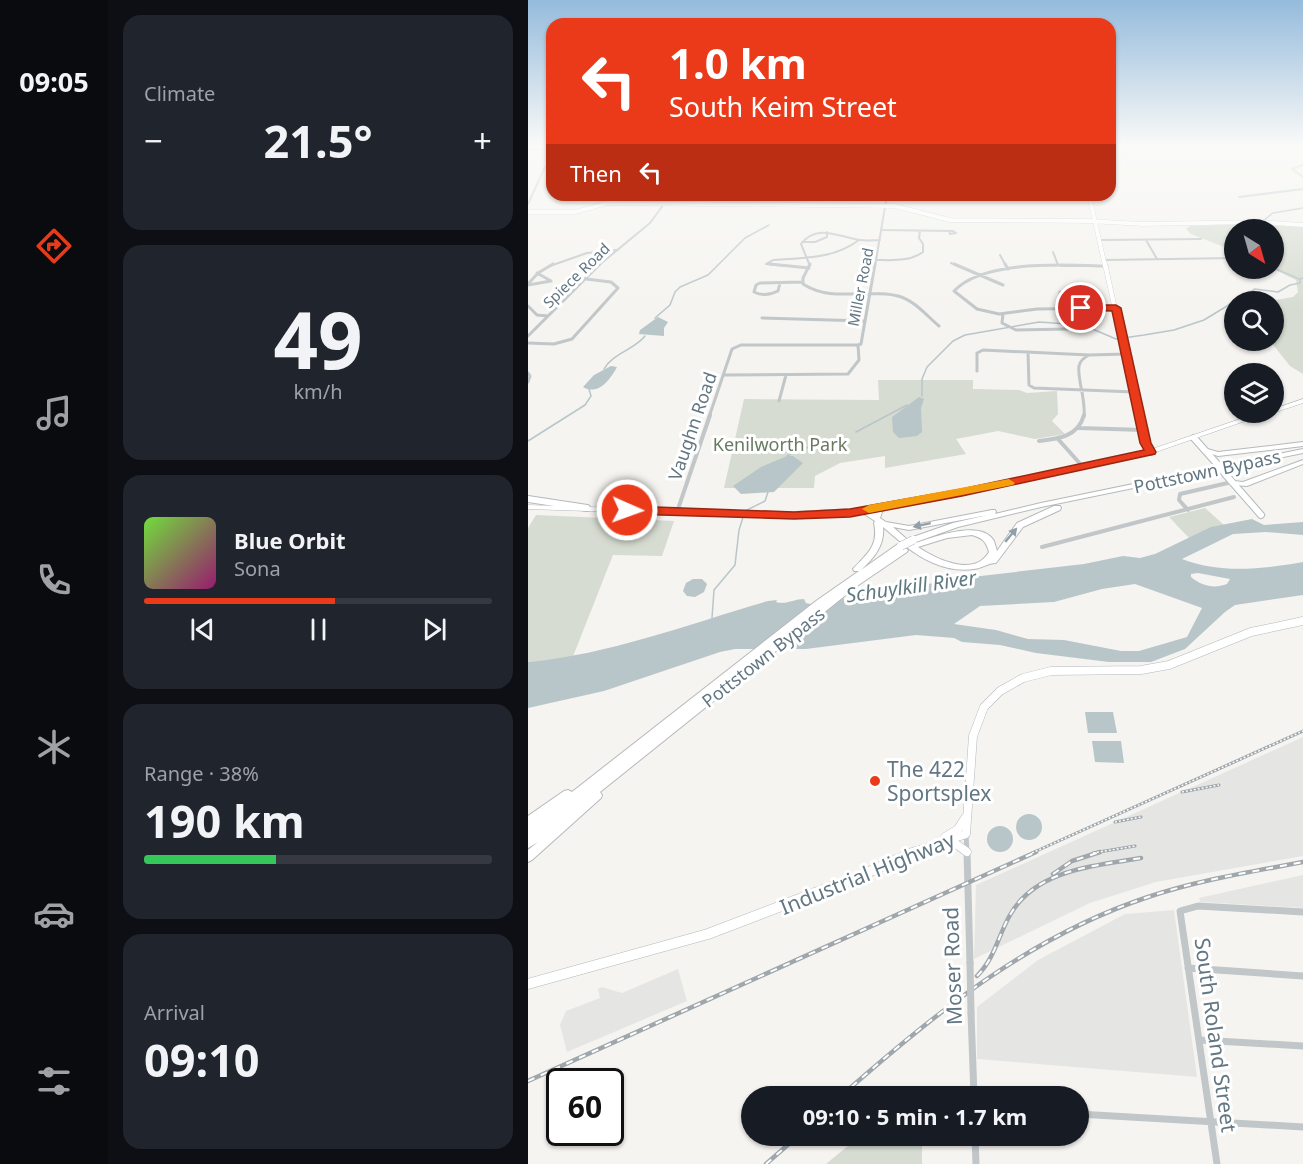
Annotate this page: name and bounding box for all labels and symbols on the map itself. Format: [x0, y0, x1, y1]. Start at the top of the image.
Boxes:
north arrow [1224, 219, 1284, 279]
street label: Spiece Road [538, 238, 614, 312]
street label: Miller Road [843, 246, 877, 328]
pin [1055, 282, 1106, 333]
street label: Vaughn Road [662, 369, 722, 483]
park label: Kenilworth Park [713, 432, 848, 456]
street label: Pottstown Bypass [1131, 444, 1283, 498]
position arrow [595, 478, 659, 542]
one-way arrow [913, 521, 931, 531]
one-way arrow [1005, 527, 1018, 543]
water label: Schuylkill River [844, 563, 979, 609]
street label: Pottstown Bypass [697, 601, 829, 713]
place label: The 422 Sportsplex [887, 755, 991, 807]
marker: The 422 Sportsplex [868, 774, 882, 788]
street label: Industrial Highway [775, 825, 959, 921]
street label: Moser Road [936, 906, 968, 1026]
street label: South Roland Street [1188, 936, 1244, 1134]
speed limit sign: 60 [546, 1068, 624, 1146]

